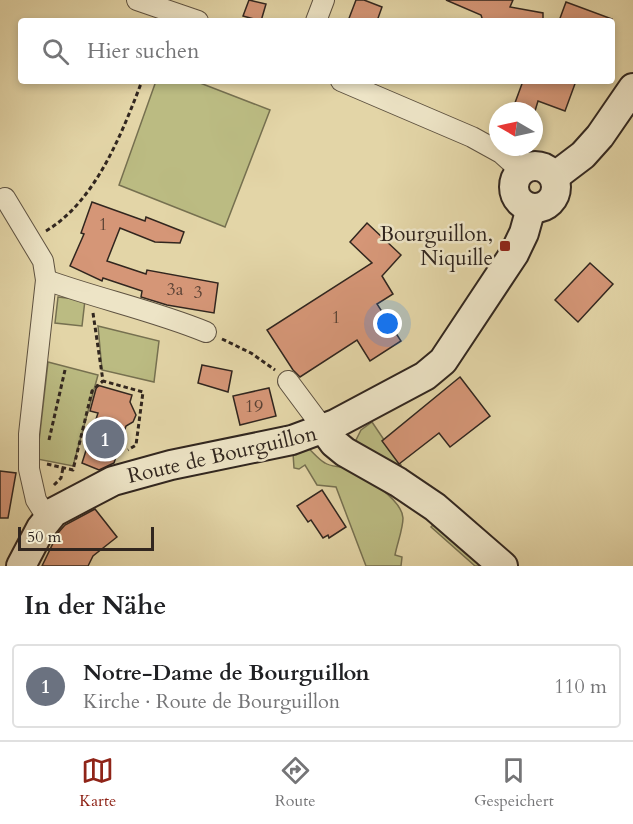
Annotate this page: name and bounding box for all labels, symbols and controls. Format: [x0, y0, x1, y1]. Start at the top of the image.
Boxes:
search box [18, 18, 615, 84]
icon: search [39, 35, 72, 68]
text: Hier suchen [87, 36, 200, 66]
north arrow [489, 102, 543, 156]
house number: 1 [98, 212, 108, 237]
place label: Bourguillon, Niquille [380, 220, 493, 273]
marker: Bourguillon, Niquille [498, 239, 512, 253]
house number: 3a [167, 277, 184, 302]
house number: 3 [193, 280, 203, 305]
house number: 1 [331, 305, 341, 330]
your location [373, 309, 402, 338]
house number: 19 [245, 394, 263, 419]
pin: 1 [86, 416, 124, 462]
street label: Route de Bourguillon [124, 419, 320, 491]
scale bar [18, 524, 154, 552]
text: 50 m [27, 526, 61, 548]
text: In der Nähe [24, 588, 166, 623]
text: Notre-Dame de Bourguillon [83, 658, 370, 688]
text: 1 [40, 673, 51, 700]
text: 110 m [554, 673, 607, 700]
text: Kirche · Route de Bourguillon [83, 688, 340, 715]
tab: Karte [79, 754, 116, 812]
tab: Route [275, 754, 316, 812]
tab: Gespeichert [474, 754, 554, 812]

